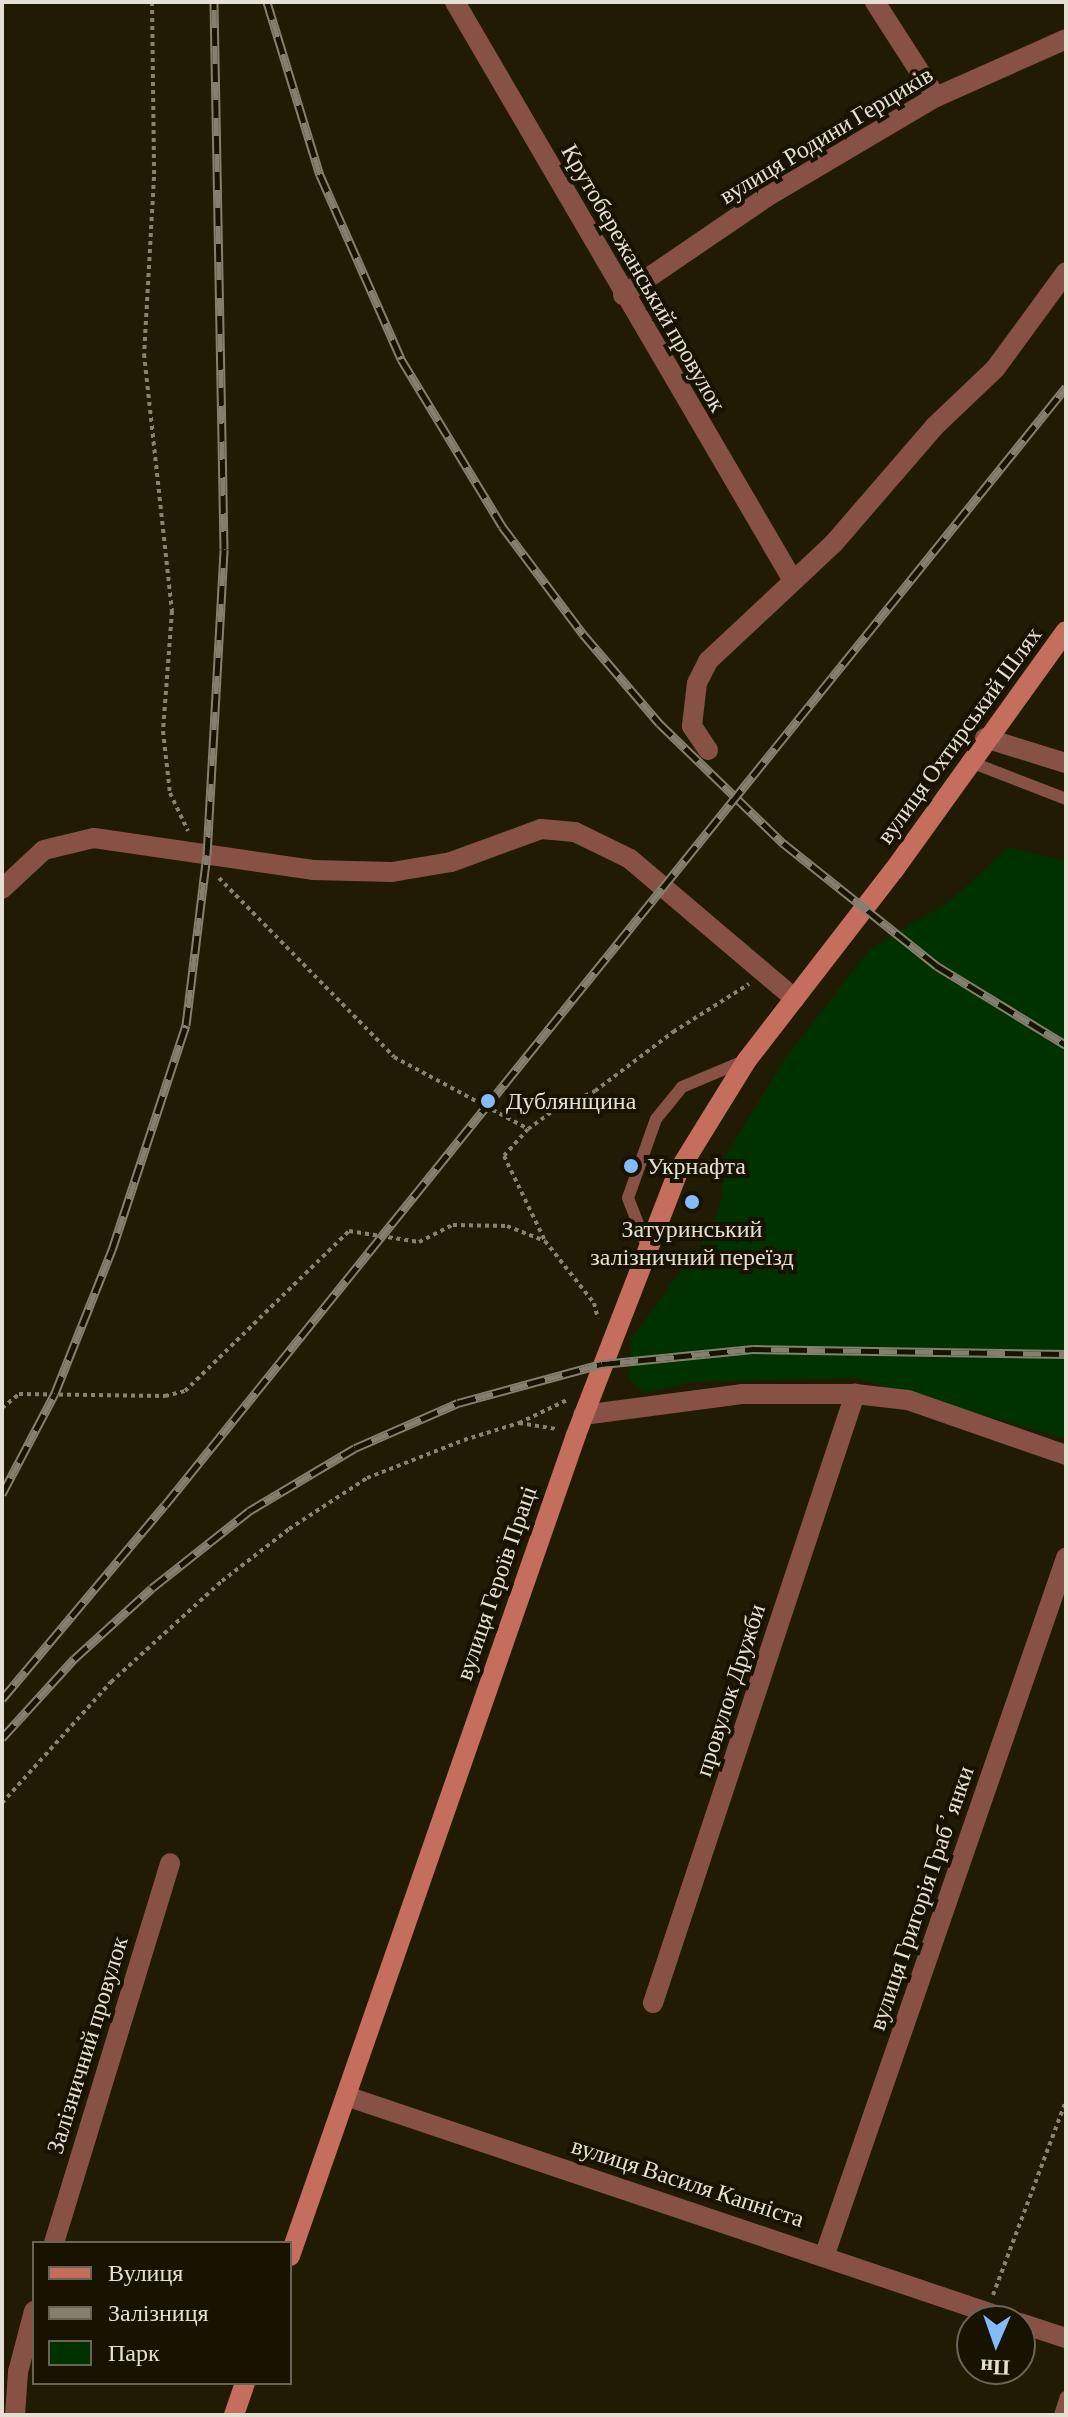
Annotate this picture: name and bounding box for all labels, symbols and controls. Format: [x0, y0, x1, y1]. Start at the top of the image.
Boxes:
street label: вулиця Родини Герциків [714, 60, 938, 210]
street label: Крутобережанський провулок [555, 139, 733, 417]
street label: вулиця Охтирський Шлях [871, 621, 1047, 849]
place label: Дублянщина [506, 1087, 636, 1115]
marker: Дублянщина [477, 1090, 499, 1112]
place label: Укрнафта [647, 1152, 746, 1180]
marker: Укрнафта [622, 1157, 640, 1175]
marker: Затуринський залізничний переїзд [683, 1193, 701, 1211]
place label: Затуринський залізничний переїзд [590, 1215, 794, 1271]
street label: вулиця Героїв Праці [449, 1482, 543, 1684]
street label: провулок Дружби [689, 1600, 771, 1780]
street label: вулиця Григорія Грабʼянки [862, 1762, 980, 2034]
street label: Залізничний провулок [40, 1933, 134, 2157]
street label: вулиця Василя Капніста [568, 2131, 808, 2233]
legend [32, 2241, 292, 2385]
text: Вулиця [108, 2259, 183, 2286]
text: Залізниця [108, 2299, 209, 2326]
north arrow [956, 2305, 1036, 2385]
text: Парк [108, 2339, 160, 2366]
text: Пн [980, 2354, 1011, 2380]

